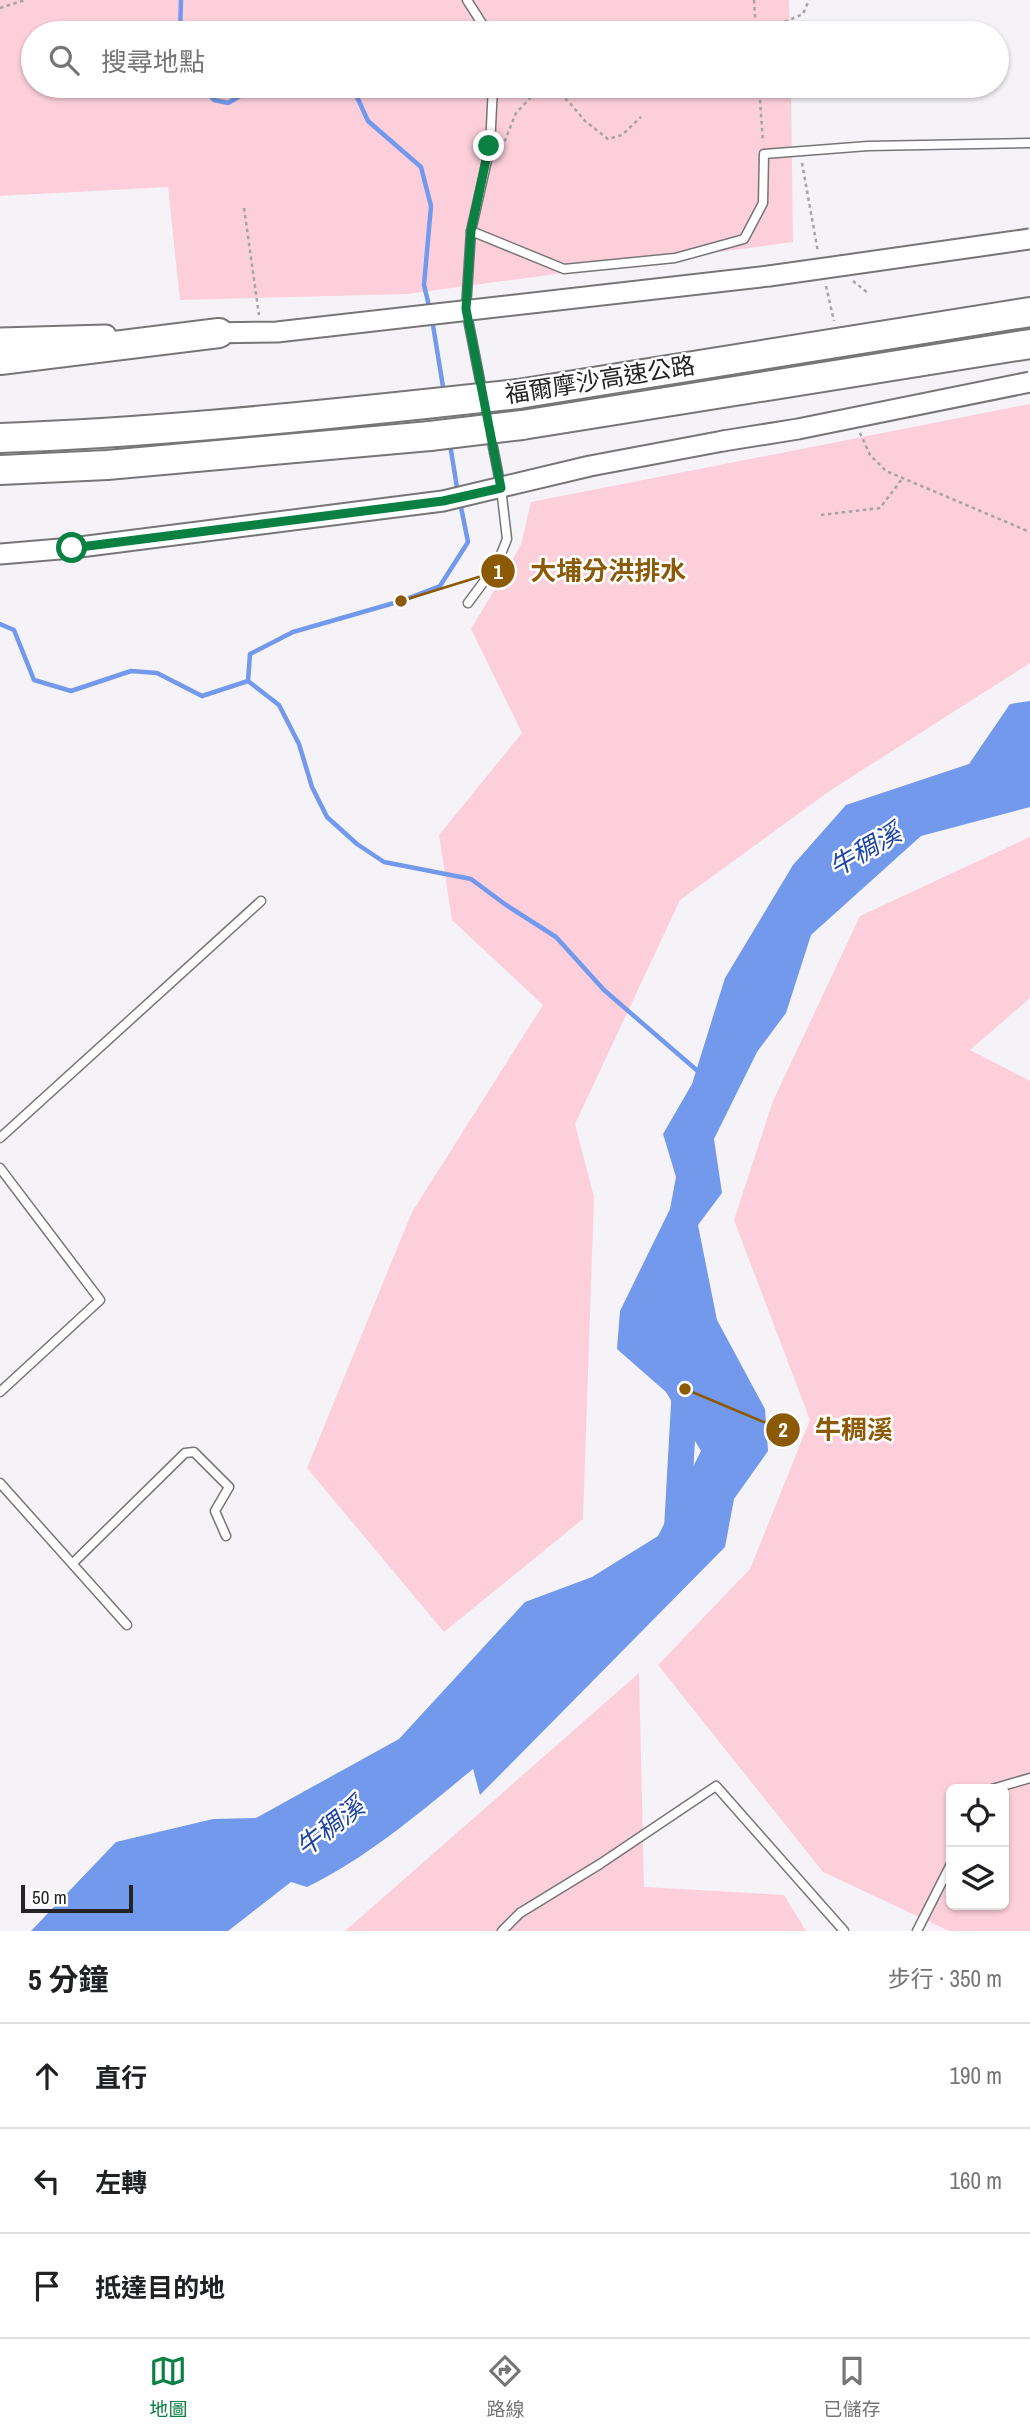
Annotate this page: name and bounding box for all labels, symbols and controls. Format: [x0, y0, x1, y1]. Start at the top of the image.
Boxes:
search box [21, 21, 1009, 98]
icon: search [45, 41, 83, 79]
text: 搜尋地點 [101, 44, 205, 79]
route end [473, 130, 504, 161]
street label: 福爾摩沙高速公路 [503, 348, 697, 410]
route start [56, 532, 87, 563]
callout: 大埔分洪排水 [481, 548, 700, 595]
text: 大埔分洪排水 [530, 553, 686, 588]
text: 1 [493, 557, 503, 586]
water label: 牛稠溪 [822, 813, 911, 884]
callout: 牛稠溪 [766, 1406, 907, 1453]
text: 牛稠溪 [815, 1412, 893, 1447]
text: 2 [778, 1415, 788, 1444]
map controls [946, 1784, 1009, 1910]
button: locate [946, 1784, 1009, 1847]
water label: 牛稠溪 [288, 1786, 374, 1864]
button: layers [946, 1847, 1009, 1910]
scale bar [21, 1882, 133, 1914]
text: 50 m [32, 1884, 67, 1910]
text: 5 分鐘 [28, 1959, 109, 1999]
text: 步行 · 350 m [888, 1963, 1002, 1994]
icon: ahead [28, 2057, 66, 2095]
text: 直行 [95, 2060, 147, 2095]
text: 190 m [950, 2060, 1002, 2091]
icon: left [28, 2162, 66, 2200]
text: 左轉 [95, 2165, 147, 2200]
text: 160 m [950, 2165, 1002, 2196]
icon: arrive [28, 2267, 66, 2305]
text: 抵達目的地 [95, 2270, 225, 2305]
tab: 地圖 [149, 2352, 188, 2422]
tab: 路線 [486, 2352, 525, 2422]
tab: 已儲存 [823, 2352, 881, 2422]

